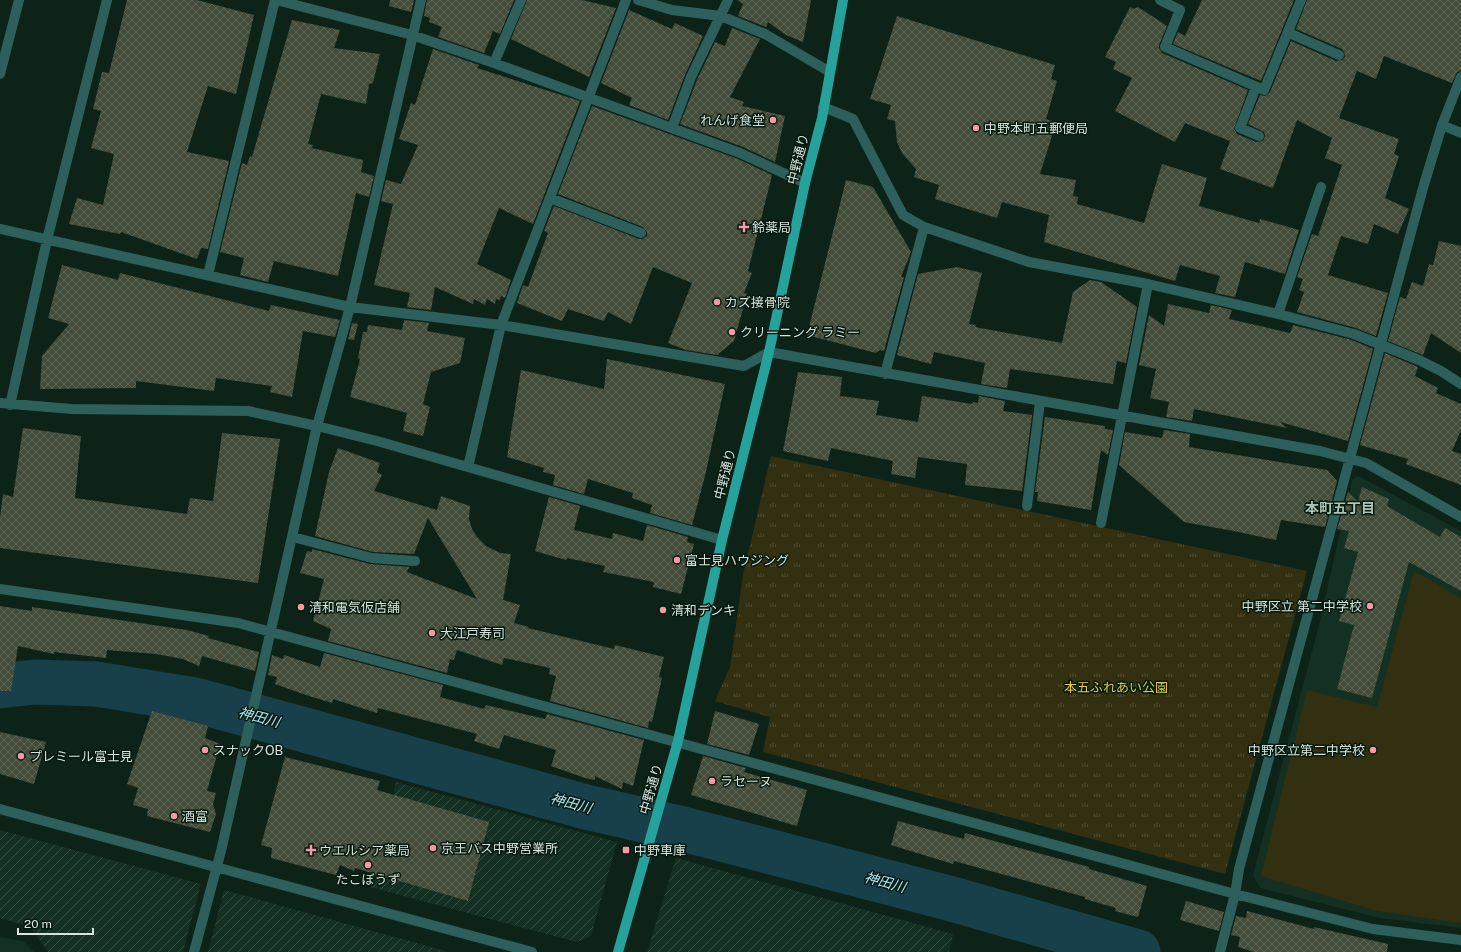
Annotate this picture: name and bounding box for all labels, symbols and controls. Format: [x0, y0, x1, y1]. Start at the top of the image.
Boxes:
place label: れんげ食堂 [700, 113, 765, 128]
marker: れんげ食堂 [768, 115, 778, 125]
place label: 中野本町五郵便局 [984, 121, 1088, 136]
marker: 中野本町五郵便局 [971, 123, 981, 133]
street label: 中野通り [784, 132, 812, 186]
place label: 鈴薬局 [752, 220, 791, 235]
marker: 鈴薬局 [739, 222, 749, 232]
place label: カズ接骨院 [725, 295, 790, 310]
marker: カズ接骨院 [712, 297, 722, 307]
place label: クリーニング ラミー [740, 325, 860, 340]
marker: クリーニング ラミー [727, 327, 737, 337]
street label: 中野通り [711, 447, 739, 501]
district label: 本町五丁目 [1305, 500, 1375, 516]
place label: 富士見ハウジング [685, 553, 789, 568]
marker: 富士見ハウジング [672, 555, 682, 565]
place label: 中野区立 第二中学校 [1242, 599, 1362, 614]
place label: 清和電気仮店舗 [309, 600, 400, 615]
marker: 中野区立 第二中学校 [1365, 601, 1375, 611]
marker: 清和電気仮店舗 [296, 602, 306, 612]
place label: 清和デンキ [671, 603, 736, 618]
marker: 清和デンキ [658, 605, 668, 615]
place label: 大江戸寿司 [440, 626, 505, 641]
marker: 大江戸寿司 [427, 628, 437, 638]
park label: 本五ふれあい公園 [1064, 680, 1168, 695]
water label: 神田川 [237, 704, 283, 731]
place label: スナックOB [213, 743, 283, 758]
place label: 中野区立第二中学校 [1248, 743, 1365, 758]
marker: スナックOB [200, 745, 210, 755]
marker: 中野区立第二中学校 [1368, 745, 1378, 755]
place label: プレミール富士見 [29, 749, 133, 764]
marker: プレミール富士見 [16, 751, 26, 761]
street label: 中野通り [637, 762, 665, 816]
place label: ラセーヌ [720, 774, 772, 789]
marker: ラセーヌ [707, 776, 717, 786]
water label: 神田川 [549, 790, 595, 817]
place label: 酒富 [182, 809, 208, 824]
marker: 酒富 [169, 811, 179, 821]
place label: 京王バス中野営業所 [441, 841, 558, 856]
place label: ウエルシア薬局 [319, 843, 410, 858]
marker: 京王バス中野営業所 [428, 843, 438, 853]
place label: 中野車庫 [634, 843, 686, 858]
marker: ウエルシア薬局 [306, 845, 316, 855]
marker: 中野車庫 [621, 845, 631, 855]
marker: たこぼうず [363, 860, 373, 870]
water label: 神田川 [863, 869, 909, 896]
place label: たこぼうず [335, 872, 401, 887]
scale bar [18, 910, 93, 936]
text: 20 m [24, 917, 52, 931]

